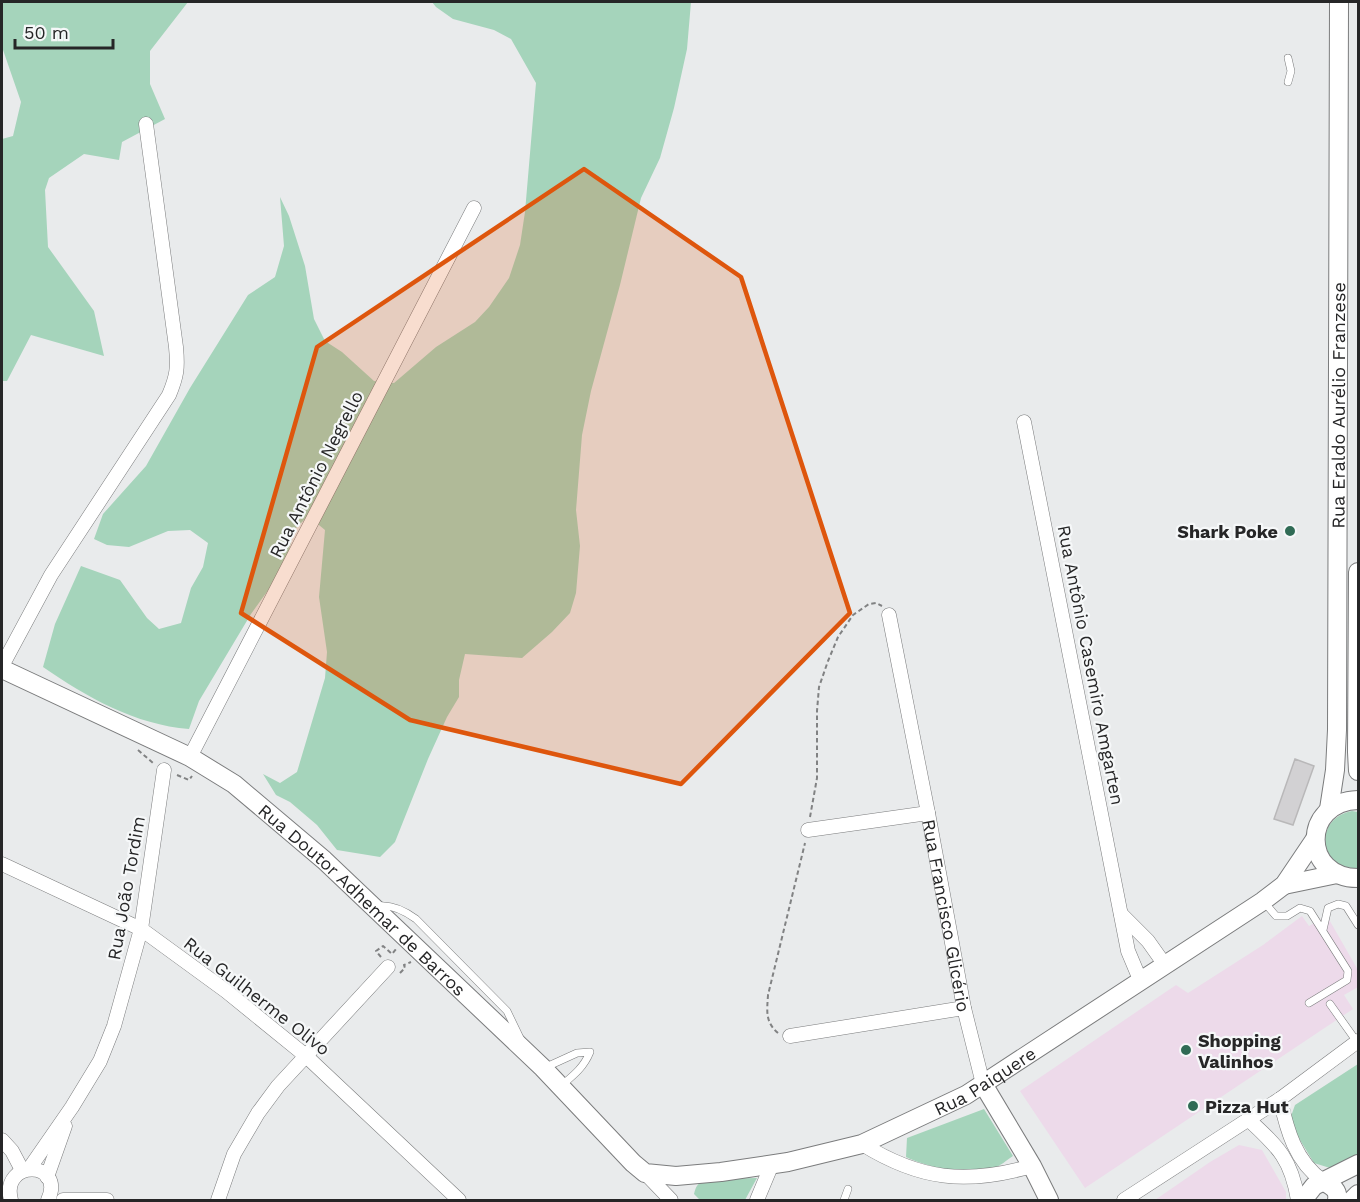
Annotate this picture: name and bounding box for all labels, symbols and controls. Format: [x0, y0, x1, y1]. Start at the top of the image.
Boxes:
scale bar [15, 12, 112, 50]
text: 50 m [24, 22, 69, 43]
street label: Rua Eraldo Aurélio Franzese [1327, 282, 1349, 529]
street label: Rua Antônio Negrello [265, 387, 367, 561]
place label: Shark Poke [1177, 521, 1278, 542]
street label: Rua Antônio Casemiro Amgarten [1054, 523, 1128, 807]
marker: Shark Poke [1283, 524, 1297, 538]
street label: Rua Doutor Adhemar de Barros [255, 799, 470, 1000]
street label: Rua João Tordim [103, 814, 149, 962]
street label: Rua Francisco Glicério [919, 817, 975, 1014]
street label: Rua Guilherme Olivo [180, 932, 334, 1060]
place label: Shopping Valinhos [1198, 1030, 1282, 1072]
street label: Rua Paiquere [931, 1042, 1039, 1119]
marker: Shopping Valinhos [1179, 1043, 1193, 1057]
place label: Pizza Hut [1205, 1096, 1289, 1117]
marker: Pizza Hut [1186, 1099, 1200, 1113]

